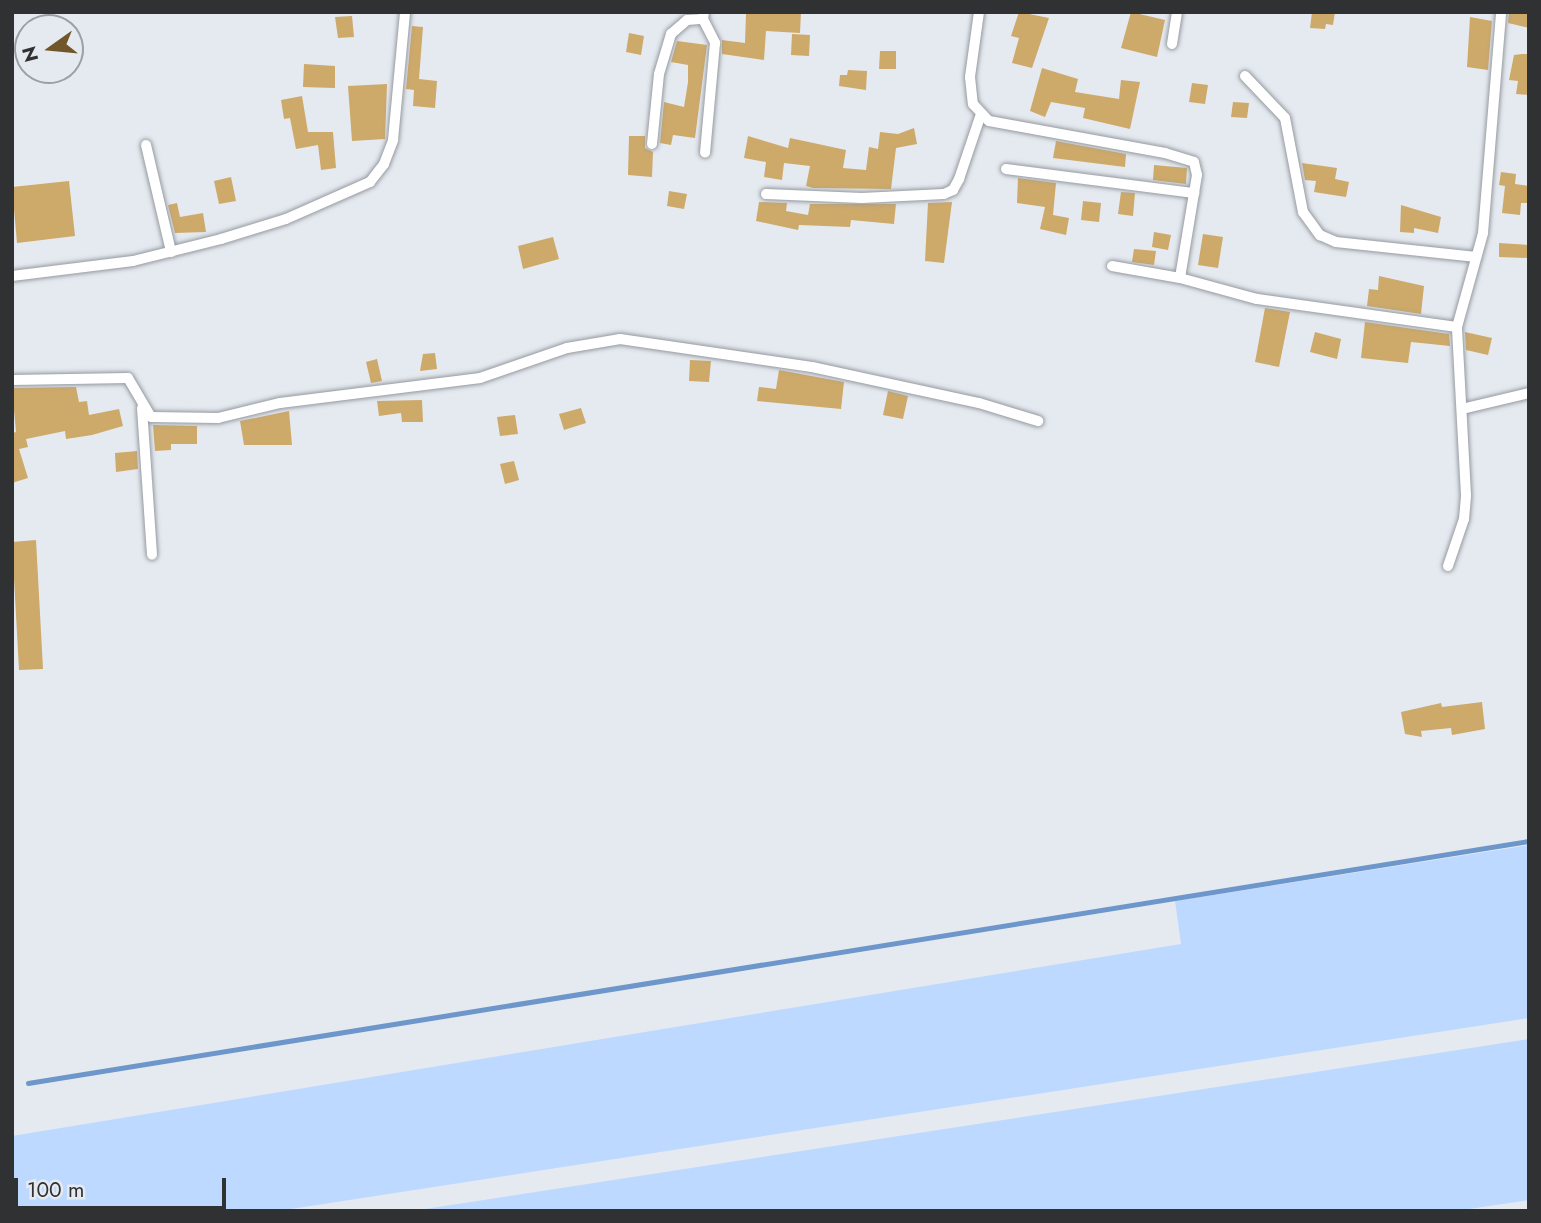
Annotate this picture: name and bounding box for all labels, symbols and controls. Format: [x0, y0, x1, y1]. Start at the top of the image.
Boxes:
north arrow [14, 14, 84, 84]
text: N [15, 43, 45, 65]
scale bar [18, 1164, 229, 1208]
text: 100 m [27, 1175, 84, 1205]

